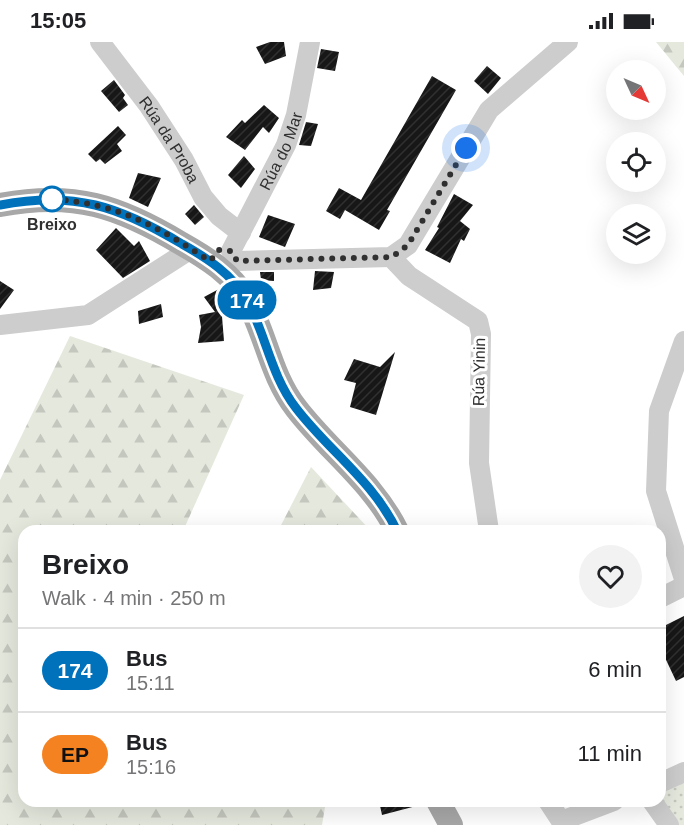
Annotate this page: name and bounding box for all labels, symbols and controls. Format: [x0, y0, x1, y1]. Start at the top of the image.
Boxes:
text: 15:05 [30, 8, 86, 33]
north arrow [606, 60, 666, 120]
map controls [606, 60, 666, 264]
street label: Rúa da Proba [136, 93, 203, 186]
street label: Rúa do Mar [256, 110, 305, 193]
button: locate [606, 132, 666, 192]
your location [451, 133, 481, 163]
marker: Breixo [39, 186, 65, 212]
button: layers [606, 204, 666, 264]
place label: Breixo [27, 216, 77, 233]
line badge: 174 [212, 280, 282, 320]
text: 174 [229, 289, 265, 312]
street label: Rúa Yinin [470, 338, 488, 406]
button: heart [579, 545, 642, 608]
text: Breixo [42, 549, 129, 580]
text: Walk · 4 min · 250 m [42, 587, 226, 609]
text: Bus [126, 646, 168, 671]
text: 6 min [588, 657, 642, 682]
text: 174 [57, 659, 93, 682]
text: 15:11 [126, 672, 175, 694]
text: Bus [126, 730, 168, 755]
text: 11 min [578, 741, 642, 766]
text: EP [61, 743, 89, 766]
text: 15:16 [126, 756, 176, 778]

